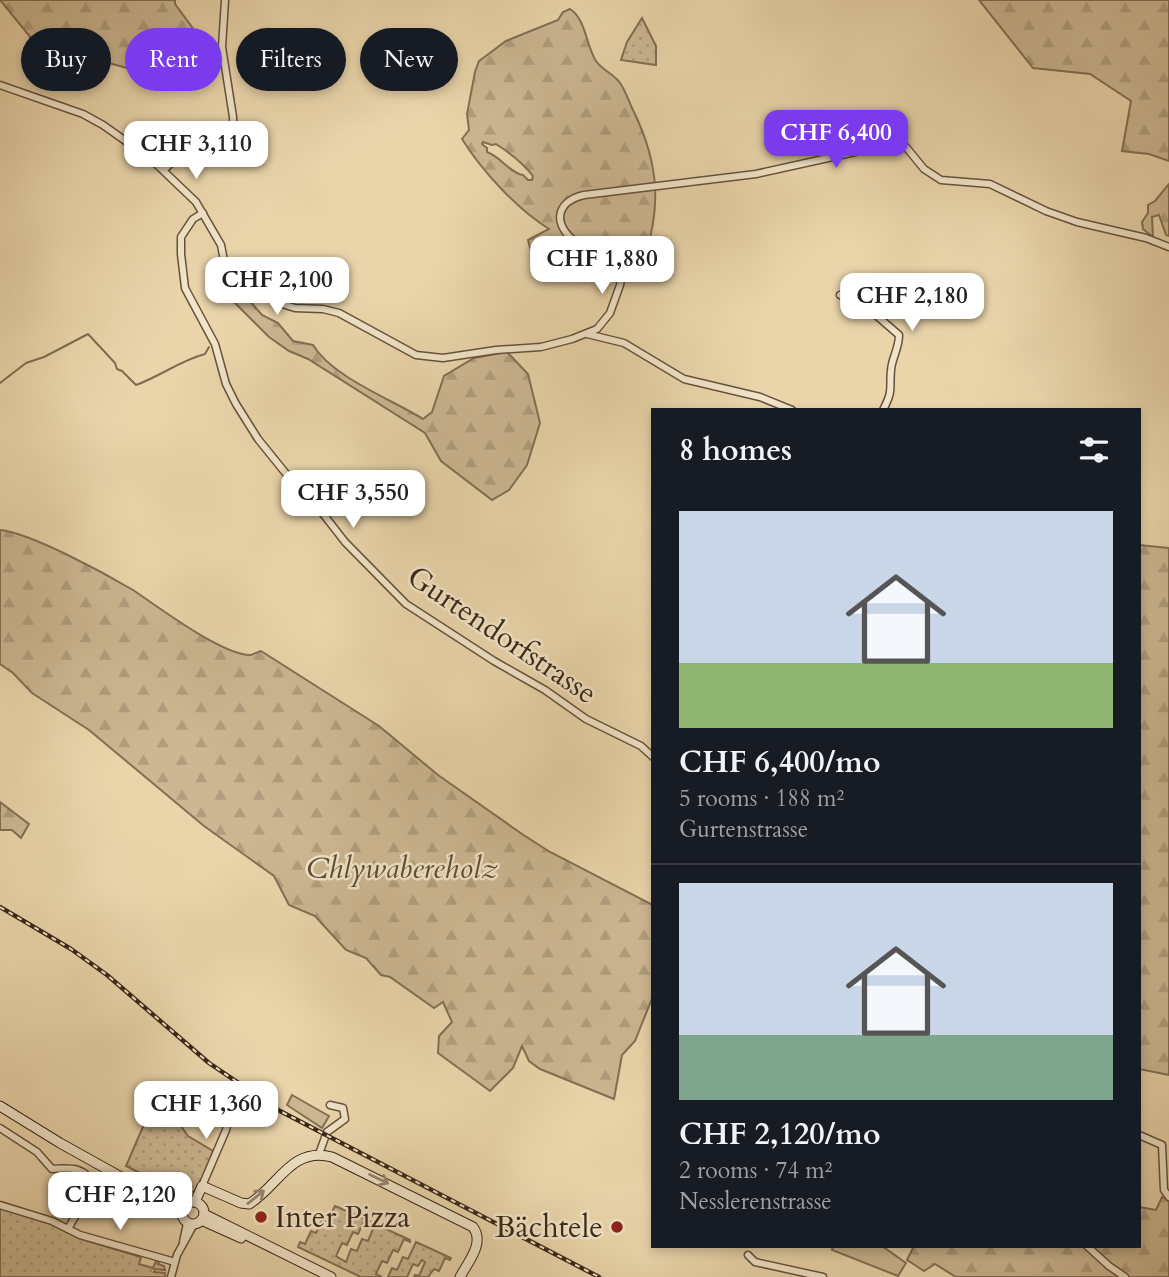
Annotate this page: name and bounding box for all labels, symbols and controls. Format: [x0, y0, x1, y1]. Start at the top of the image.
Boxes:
chip: Buy [21, 28, 111, 91]
chip: Rent [125, 28, 222, 91]
chip: Filters [236, 28, 346, 91]
chip: New [360, 28, 458, 91]
pin: CHF 6,400 [756, 110, 916, 170]
text: CHF 6,400 [780, 117, 892, 148]
pin: CHF 3,110 [116, 122, 276, 181]
text: CHF 3,110 [140, 128, 252, 159]
pin: CHF 1,880 [522, 236, 682, 296]
text: CHF 1,880 [546, 243, 658, 274]
pin: CHF 2,100 [197, 258, 357, 317]
text: CHF 2,100 [221, 264, 333, 295]
pin: CHF 2,180 [832, 274, 992, 333]
text: CHF 2,180 [856, 280, 968, 311]
text: 8 homes [679, 430, 792, 471]
icon: filters [1075, 431, 1113, 469]
pin: CHF 3,550 [273, 470, 433, 530]
text: CHF 3,550 [297, 477, 409, 508]
street label: Gurtendorfstrasse [399, 556, 605, 714]
icon: home [833, 556, 959, 682]
text: CHF 6,400/mo [679, 742, 880, 783]
text: 5 rooms · 188 m² [679, 783, 844, 814]
text: Gurtenstrasse [679, 814, 808, 845]
park label: Chlywabereholz [306, 848, 498, 889]
icon: home [833, 928, 959, 1054]
pin: CHF 1,360 [126, 1082, 286, 1141]
text: CHF 1,360 [150, 1088, 262, 1119]
text: CHF 2,120/mo [679, 1114, 880, 1155]
text: 2 rooms · 74 m² [679, 1155, 832, 1186]
pin: CHF 2,120 [40, 1172, 200, 1232]
one-way arrow [368, 1173, 389, 1187]
text: CHF 2,120 [64, 1179, 176, 1210]
text: Nesslerenstrasse [679, 1186, 832, 1217]
one-way arrow [247, 1189, 265, 1204]
place label: Inter Pizza [275, 1197, 410, 1238]
place label: Bächtele [495, 1207, 603, 1248]
marker: Inter Pizza [253, 1209, 269, 1225]
marker: Bächtele [609, 1219, 625, 1235]

